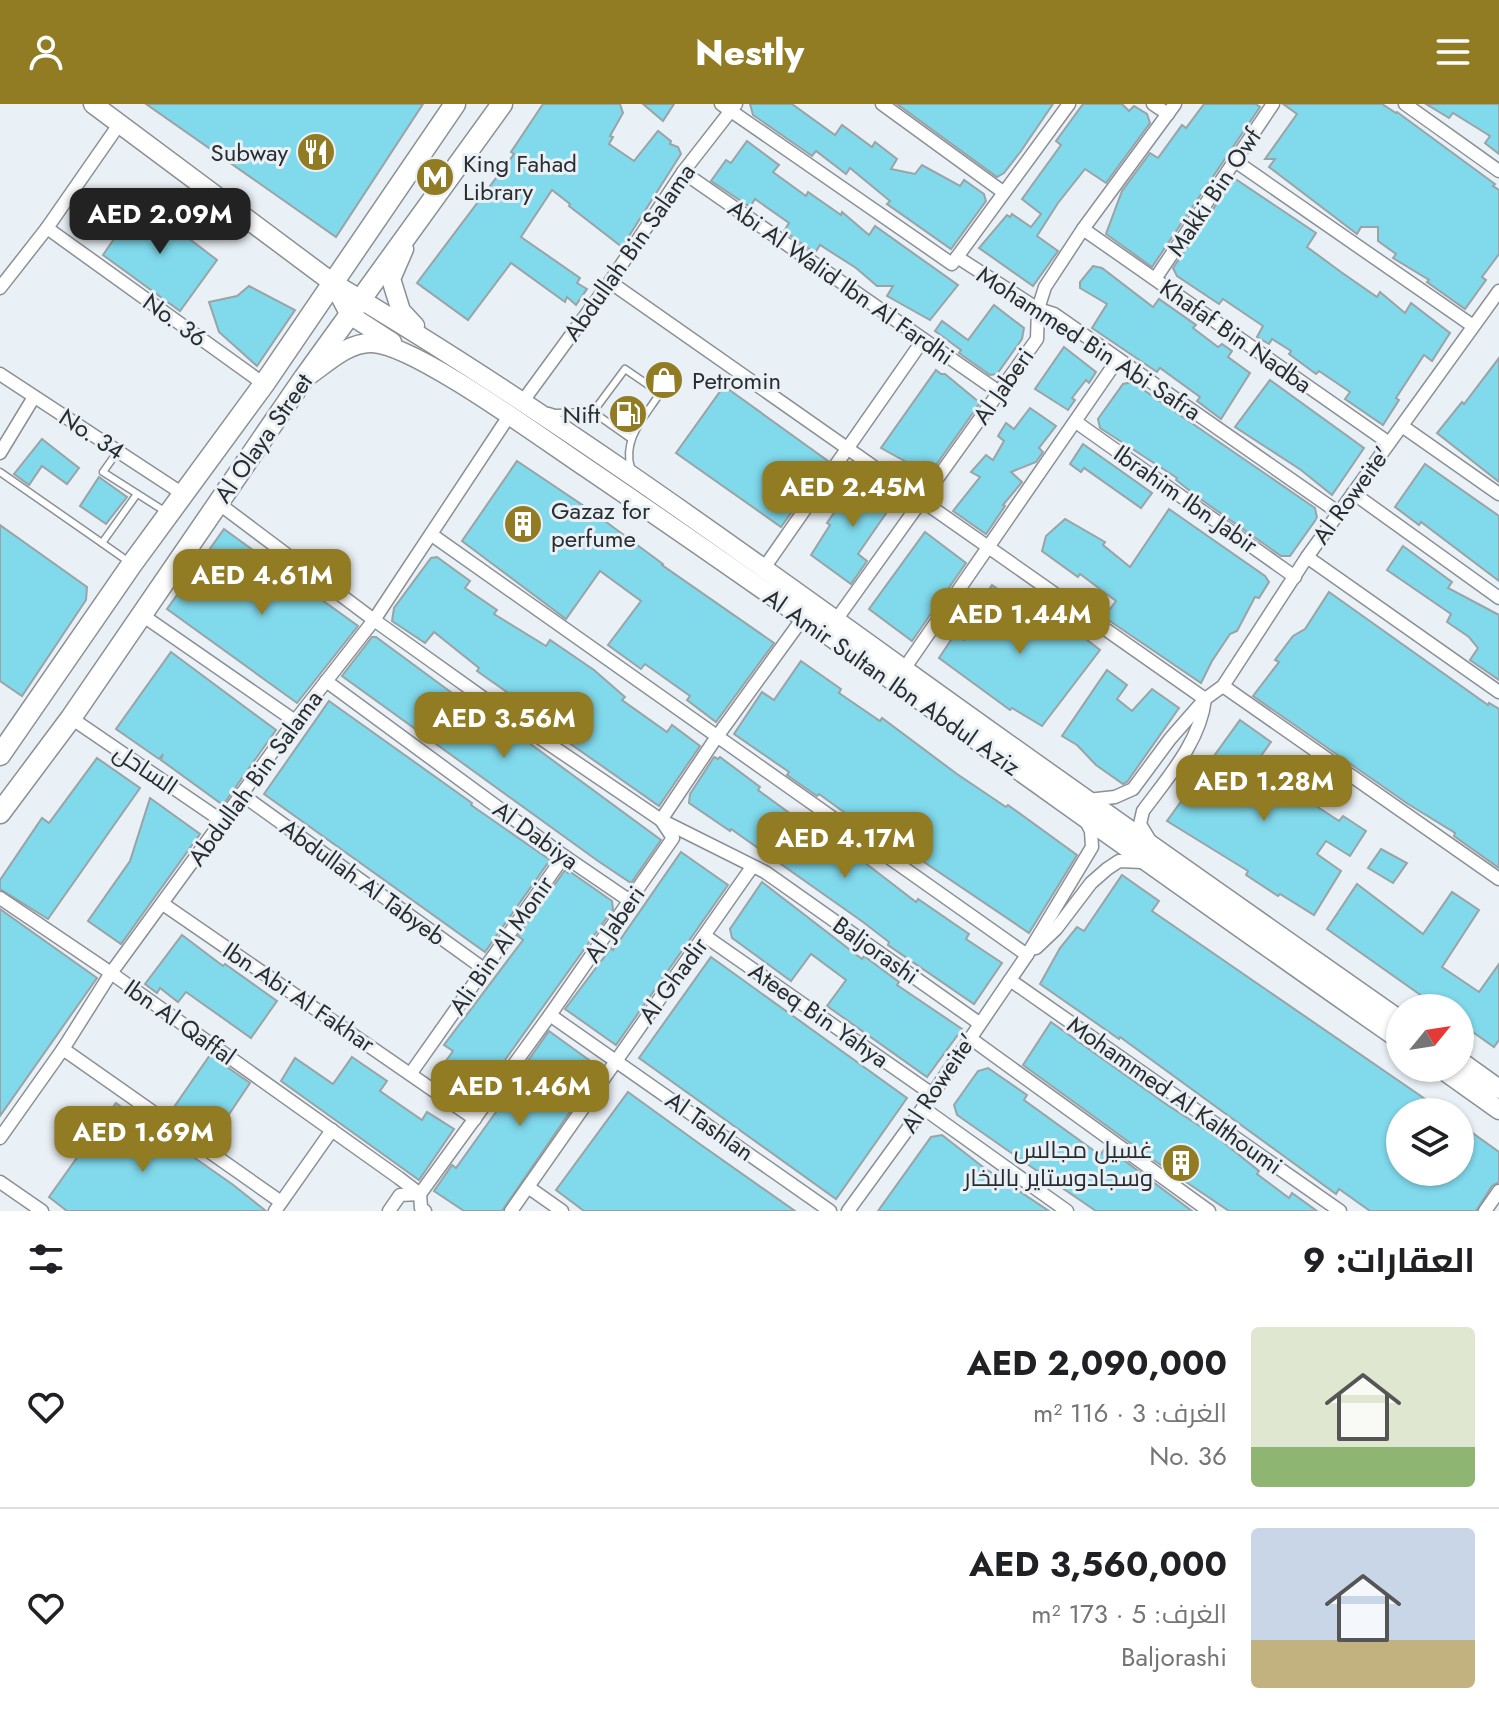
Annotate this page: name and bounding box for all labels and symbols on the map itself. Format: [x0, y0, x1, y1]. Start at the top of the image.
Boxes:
street label: Makki Bin Owf [1158, 120, 1270, 263]
restaurant icon: Subway [295, 131, 337, 173]
place label: Subway [211, 135, 288, 170]
place label: King Fahad Library [463, 146, 577, 209]
metro station icon: King Fahad Library [414, 156, 456, 198]
street label: Abdullah Bin Salama [555, 156, 703, 348]
pin: AED 2.09M [68, 188, 252, 256]
street label: Abi Al Walid Ibn Al Fardhi [721, 191, 961, 373]
street label: Mohammed Bin Abi Safra [970, 257, 1208, 429]
street label: Khafaf Bin Nadba [1153, 270, 1319, 402]
street label: No. 36 [136, 285, 214, 355]
street label: Al Jaberi [964, 341, 1042, 431]
shop icon: Petromin [643, 359, 685, 401]
place label: Petromin [692, 363, 781, 398]
street label: Al Olaya Street [205, 366, 321, 510]
fuel station icon: Nift [607, 393, 649, 435]
place label: Nift [563, 397, 600, 432]
street label: No. 34 [52, 400, 132, 468]
street label: Ibrahim Ibn Jabir [1107, 436, 1266, 562]
street label: Al Roweite' [1303, 439, 1399, 551]
pin: AED 2.45M [761, 461, 945, 529]
place label: Gazaz for perfume [551, 493, 651, 556]
building icon: Gazaz for perfume [502, 503, 544, 545]
pin: AED 4.61M [170, 549, 354, 617]
street label: Al Amir Sultan Ibn Abdul Aziz [756, 580, 1028, 784]
pin: AED 1.44M [928, 588, 1112, 656]
street label: Abdullah Bin Salama [179, 683, 331, 873]
pin: AED 3.56M [412, 692, 596, 760]
street label: الساحل [107, 735, 185, 803]
pin: AED 1.28M [1172, 755, 1356, 823]
street label: Al Dabiya [486, 792, 586, 878]
street label: Abdullah Al Tabyeb [273, 810, 453, 954]
pin: AED 4.17M [753, 812, 937, 880]
street label: Ali Bin Al Monir [440, 868, 562, 1022]
street label: Al Jaberi [575, 879, 653, 969]
street label: Baljorashi [826, 908, 926, 992]
street label: Al Ghadir [630, 929, 717, 1031]
street label: Ibn Abi Al Fakhar [216, 933, 383, 1061]
street label: Ateeq Bin Yahya [742, 954, 896, 1076]
street label: Ibn Al Qaffal [117, 971, 243, 1073]
north arrow [1386, 994, 1474, 1082]
street label: Mohammed Al Kalthoumi [1060, 1007, 1290, 1183]
street label: Al Roweite' [892, 1026, 984, 1140]
pin: AED 1.46M [428, 1060, 612, 1128]
street label: Al Tashlan [659, 1083, 761, 1169]
pin: AED 1.69M [51, 1106, 235, 1174]
place label: غسيل مجالس وسجادوستاير بالبخار [962, 1132, 1153, 1195]
building icon: غسيل مجالس وسجادوستاير بالبخار [1160, 1142, 1202, 1184]

